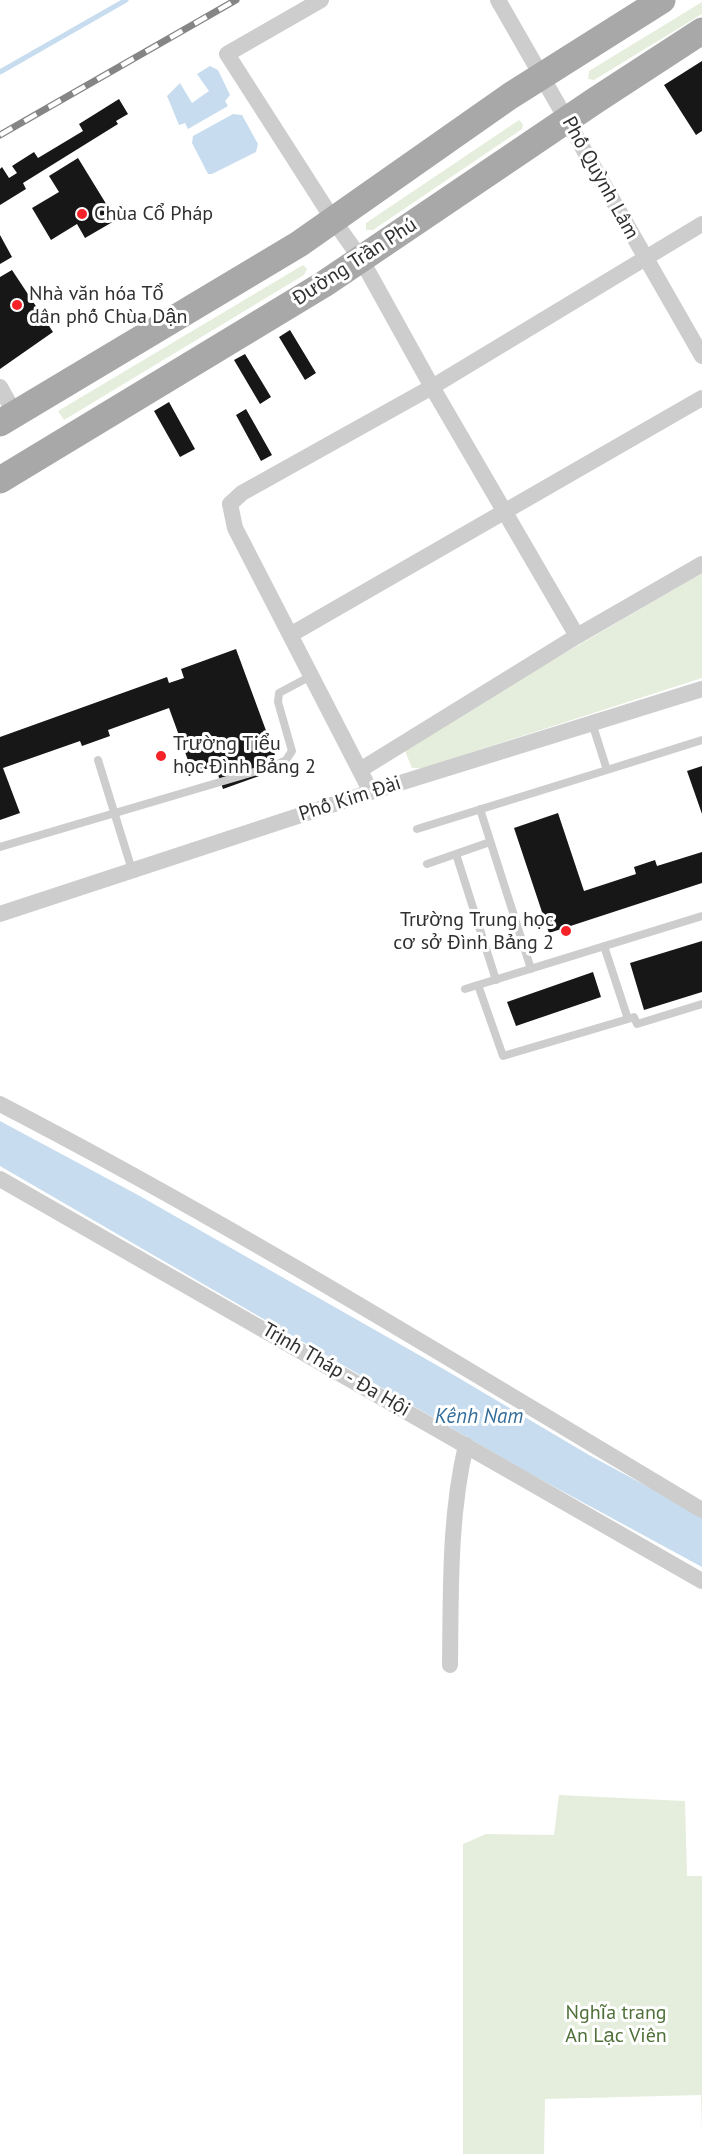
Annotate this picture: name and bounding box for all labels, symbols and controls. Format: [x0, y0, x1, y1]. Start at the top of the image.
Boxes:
street label: Phố Quỳnh Lâm [556, 113, 644, 243]
place label: Chùa Cổ Pháp [94, 202, 213, 226]
marker: Chùa Cổ Pháp [75, 207, 89, 221]
street label: Đường Trần Phú [289, 213, 421, 311]
place label: Nhà văn hóa Tổ dân phố Chùa Dận [29, 282, 187, 329]
marker: Nhà văn hóa Tổ dân phố Chùa Dận [10, 298, 24, 312]
place label: Trường Tiểu học Đình Bảng 2 [173, 732, 316, 779]
marker: Trường Tiểu học Đình Bảng 2 [154, 749, 168, 763]
street label: Phố Kim Đài [296, 771, 404, 827]
place label: Trường Trung học cơ sở Đình Bảng 2 [393, 908, 554, 955]
marker: Trường Trung học cơ sở Đình Bảng 2 [559, 924, 573, 938]
street label: Trịnh Tháp - Đa Hội [258, 1318, 414, 1422]
water label: Kênh Nam [435, 1404, 523, 1430]
park label: Nghĩa trang An Lạc Viên [565, 2001, 667, 2048]

